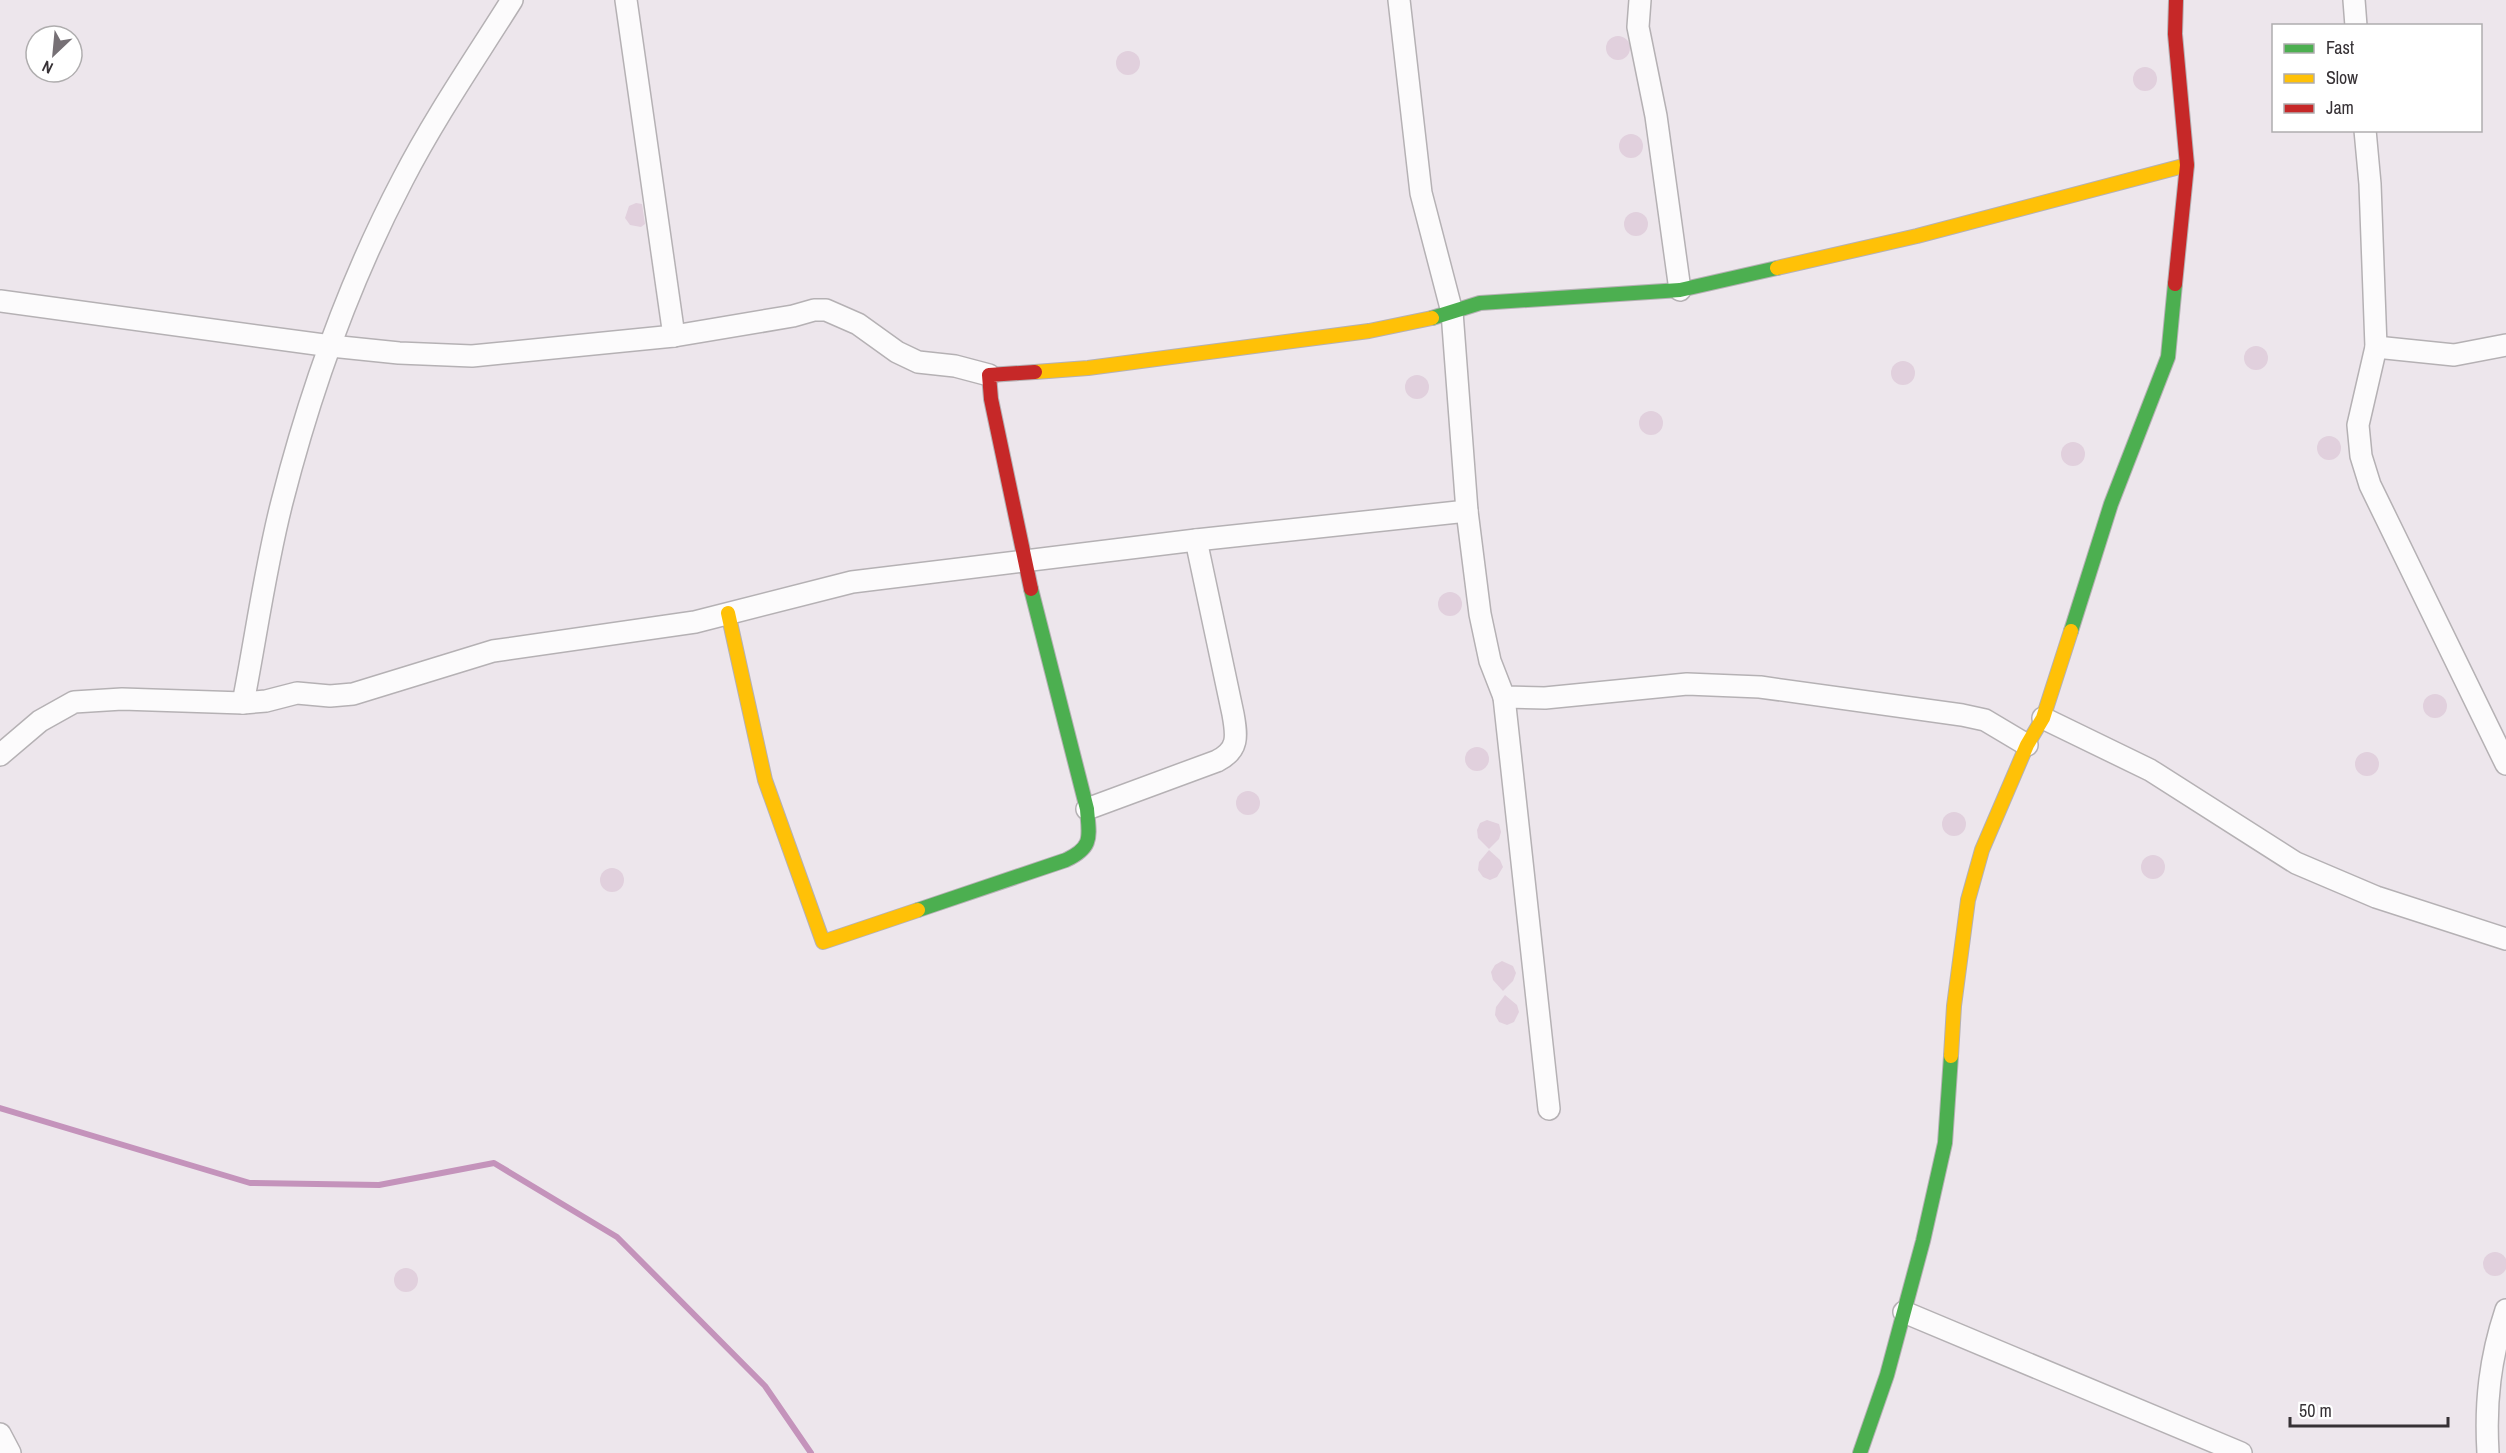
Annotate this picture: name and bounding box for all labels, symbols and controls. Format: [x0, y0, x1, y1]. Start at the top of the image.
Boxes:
north arrow [24, 24, 84, 84]
legend [2272, 24, 2482, 132]
text: Fast [2326, 35, 2354, 60]
text: N [38, 56, 57, 79]
text: Slow [2326, 65, 2358, 90]
text: Jam [2326, 95, 2354, 120]
scale bar [2290, 1390, 2448, 1428]
text: 50 m [2299, 1398, 2332, 1423]

